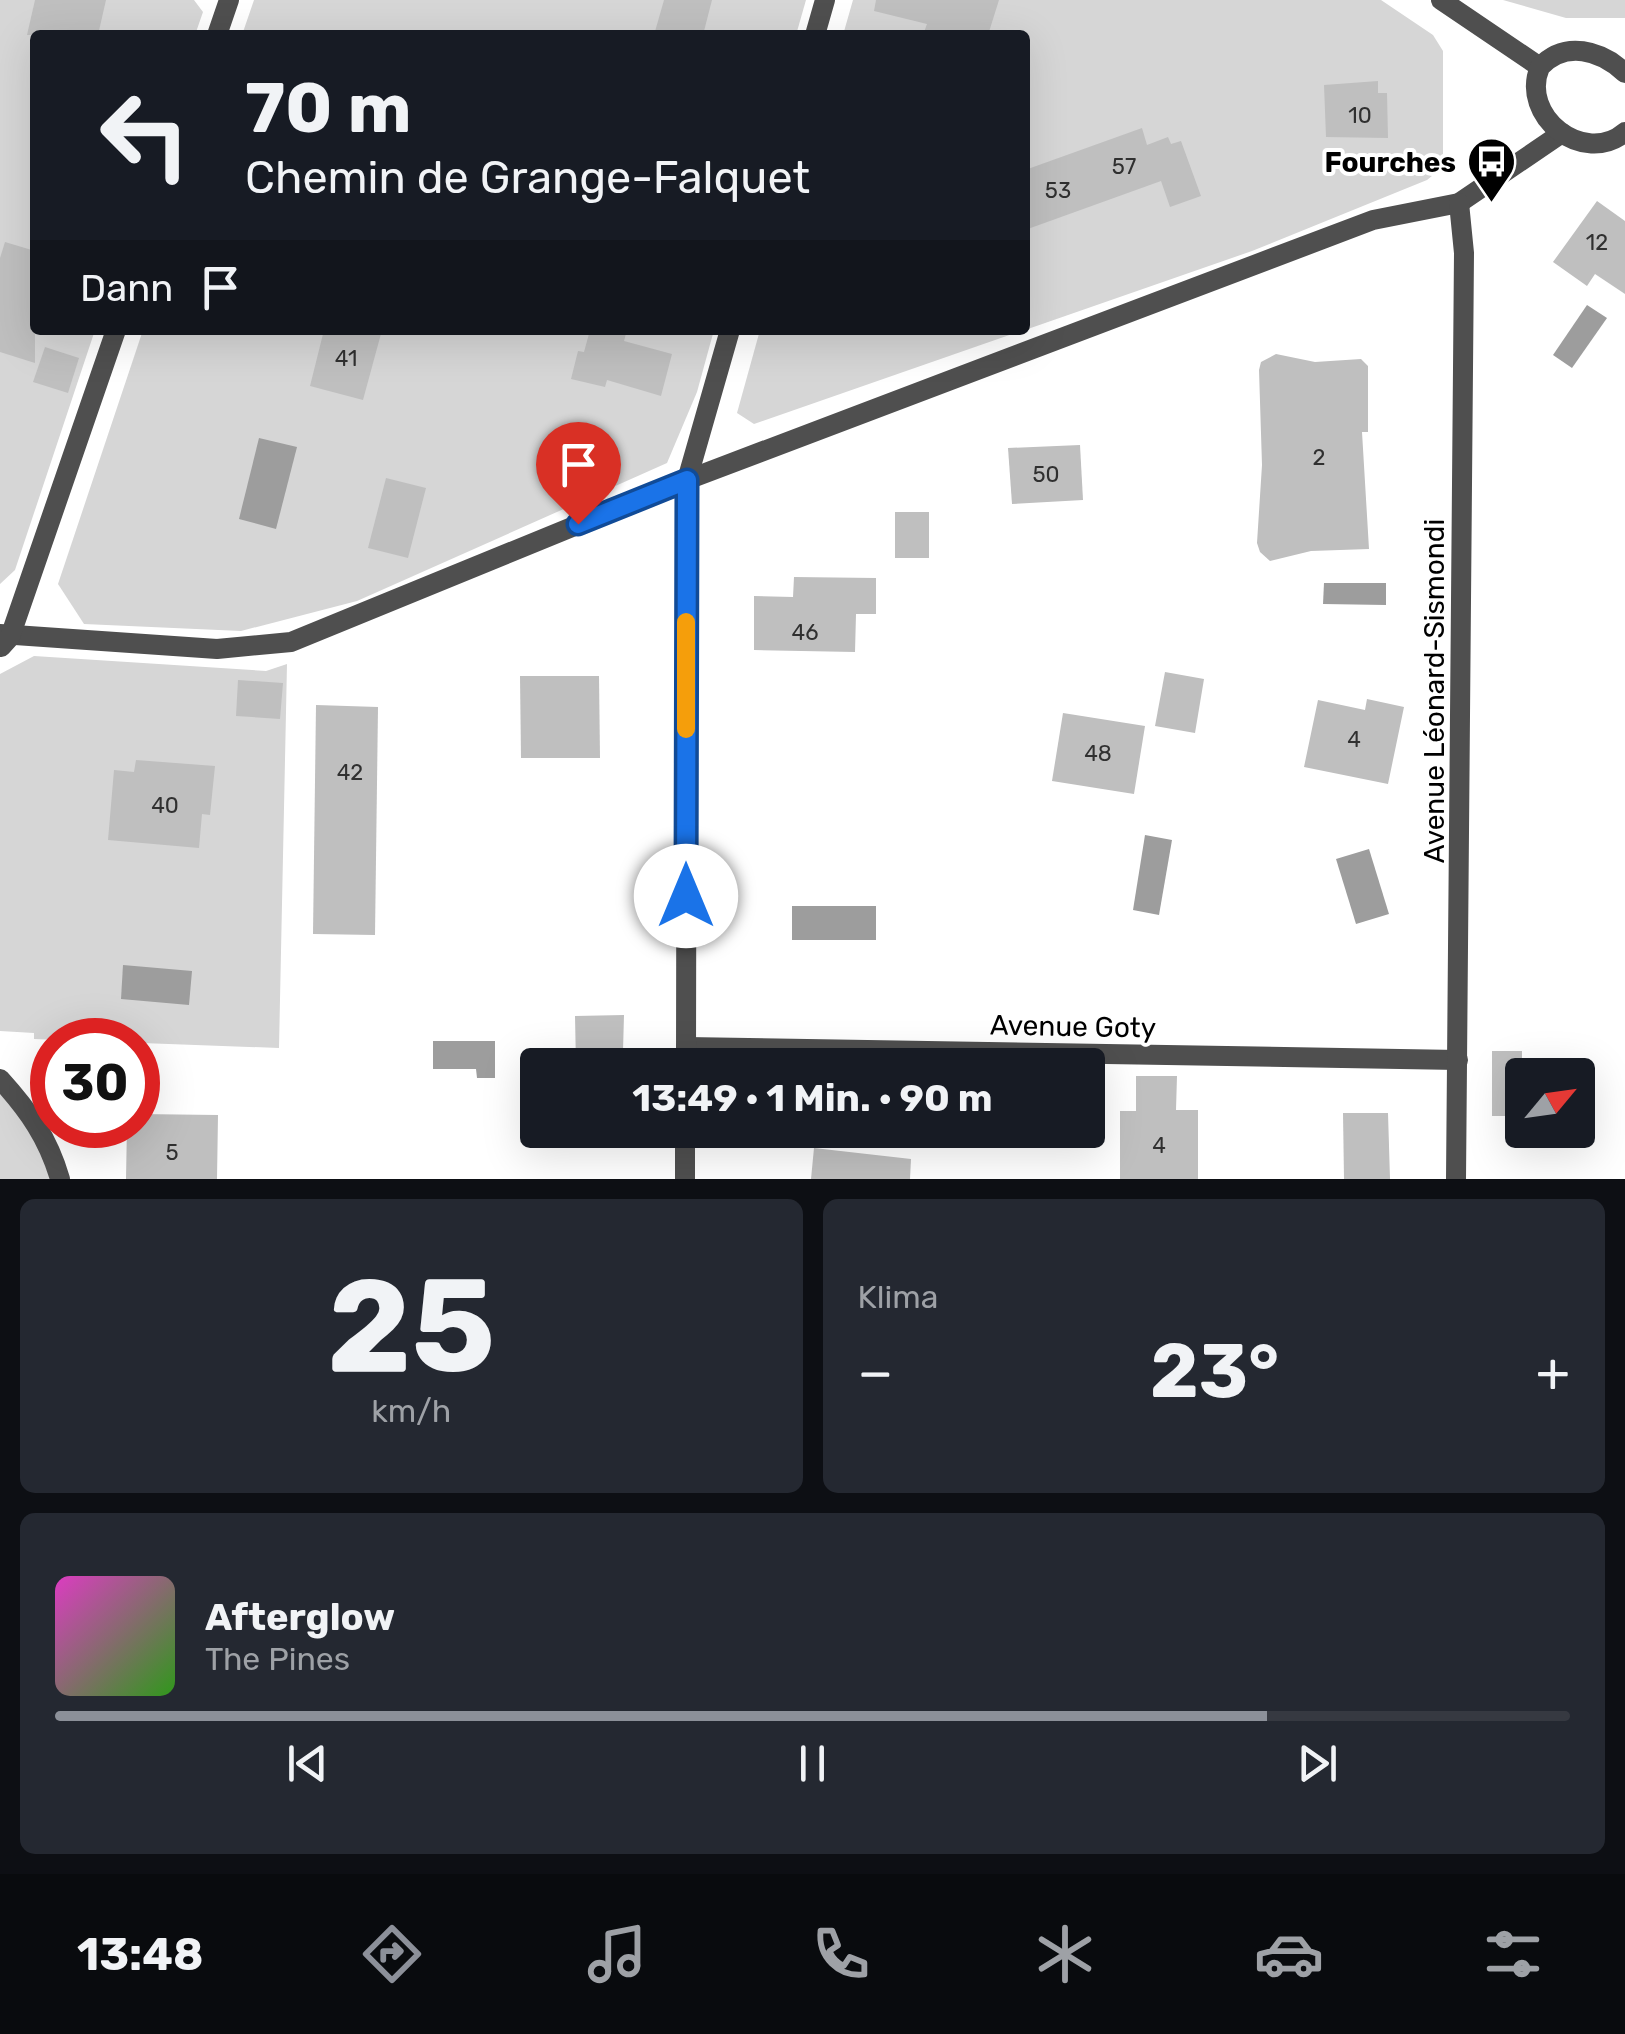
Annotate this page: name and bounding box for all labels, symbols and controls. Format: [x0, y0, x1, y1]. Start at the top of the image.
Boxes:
text: 70 m [245, 67, 412, 150]
icon: left [80, 70, 210, 200]
house number: 10 [1348, 102, 1372, 129]
bus stop icon: Fourches [1465, 136, 1517, 204]
place label: Fourches [1324, 146, 1456, 179]
text: Chemin de Grange-Falquet [245, 151, 810, 204]
house number: 57 [1112, 153, 1136, 180]
house number: 53 [1045, 177, 1071, 204]
house number: 12 [1586, 229, 1608, 256]
icon: arrive [193, 260, 248, 315]
text: Dann [80, 265, 173, 311]
house number: 41 [335, 345, 357, 372]
pin [536, 422, 621, 525]
icon: arrive [551, 437, 606, 492]
house number: 2 [1313, 444, 1325, 471]
house number: 50 [1032, 461, 1060, 488]
street label: Avenue Léonard-Sismondi [1418, 519, 1451, 863]
house number: 46 [792, 619, 818, 646]
house number: 4 [1347, 726, 1361, 753]
house number: 48 [1084, 740, 1112, 767]
house number: 42 [337, 759, 363, 786]
house number: 40 [151, 792, 179, 819]
position arrow [634, 844, 738, 948]
street label: Avenue Goty [990, 1009, 1156, 1044]
speed limit sign: 30 [30, 1018, 160, 1148]
north arrow [1505, 1058, 1595, 1148]
map controls [1505, 1058, 1595, 1148]
text: 13:49 · 1 Min. · 90 m [632, 1075, 993, 1121]
house number: 4 [1152, 1132, 1166, 1159]
house number: 5 [165, 1139, 179, 1166]
text: 25 [327, 1249, 495, 1404]
text: Klima [858, 1278, 938, 1316]
text: 23° [1150, 1327, 1279, 1416]
text: − [858, 1340, 893, 1405]
text: + [1536, 1340, 1570, 1405]
text: km/h [371, 1392, 451, 1430]
text: Afterglow [205, 1594, 395, 1640]
text: The Pines [205, 1640, 350, 1678]
icon: previous [280, 1736, 335, 1791]
icon: pause [785, 1736, 840, 1791]
icon: next [1290, 1736, 1345, 1791]
icon: directions [357, 1919, 427, 1989]
icon: music [582, 1919, 652, 1989]
icon: phone [806, 1919, 876, 1989]
icon: climate [1030, 1919, 1100, 1989]
icon: car [1254, 1919, 1324, 1989]
icon: filters [1478, 1919, 1548, 1989]
text: 13:48 [77, 1928, 203, 1981]

